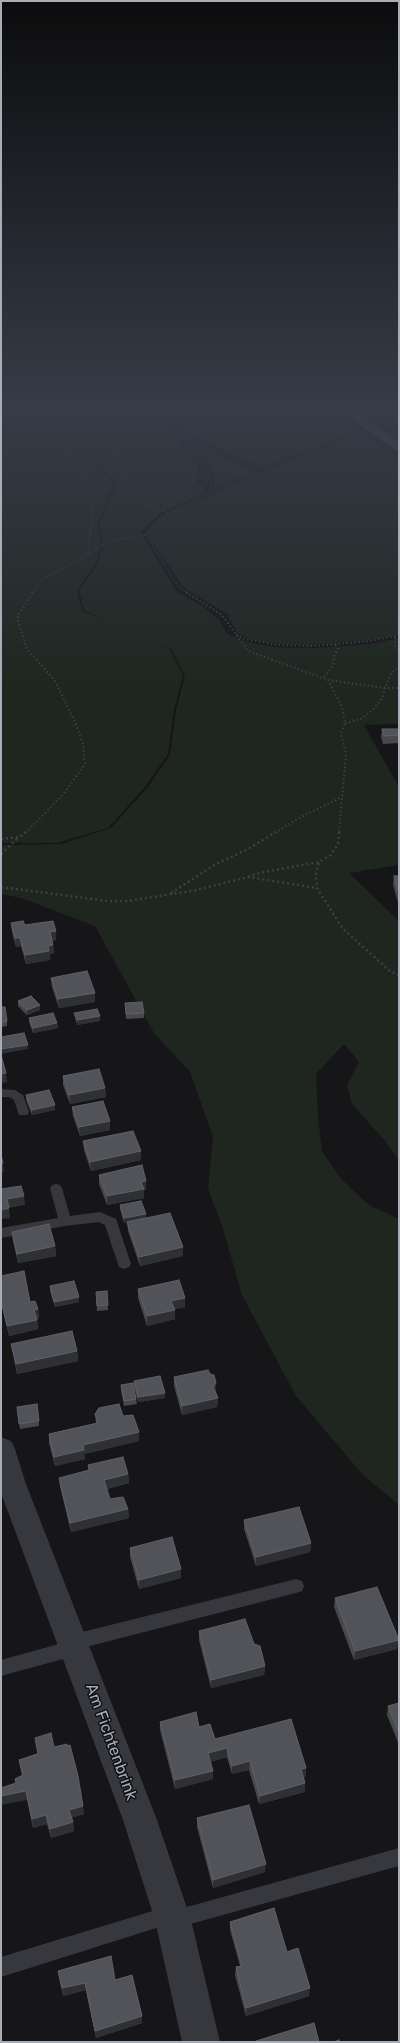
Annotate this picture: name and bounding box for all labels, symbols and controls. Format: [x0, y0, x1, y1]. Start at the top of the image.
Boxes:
street label: Am Fichtenbrink [81, 1681, 141, 1803]

